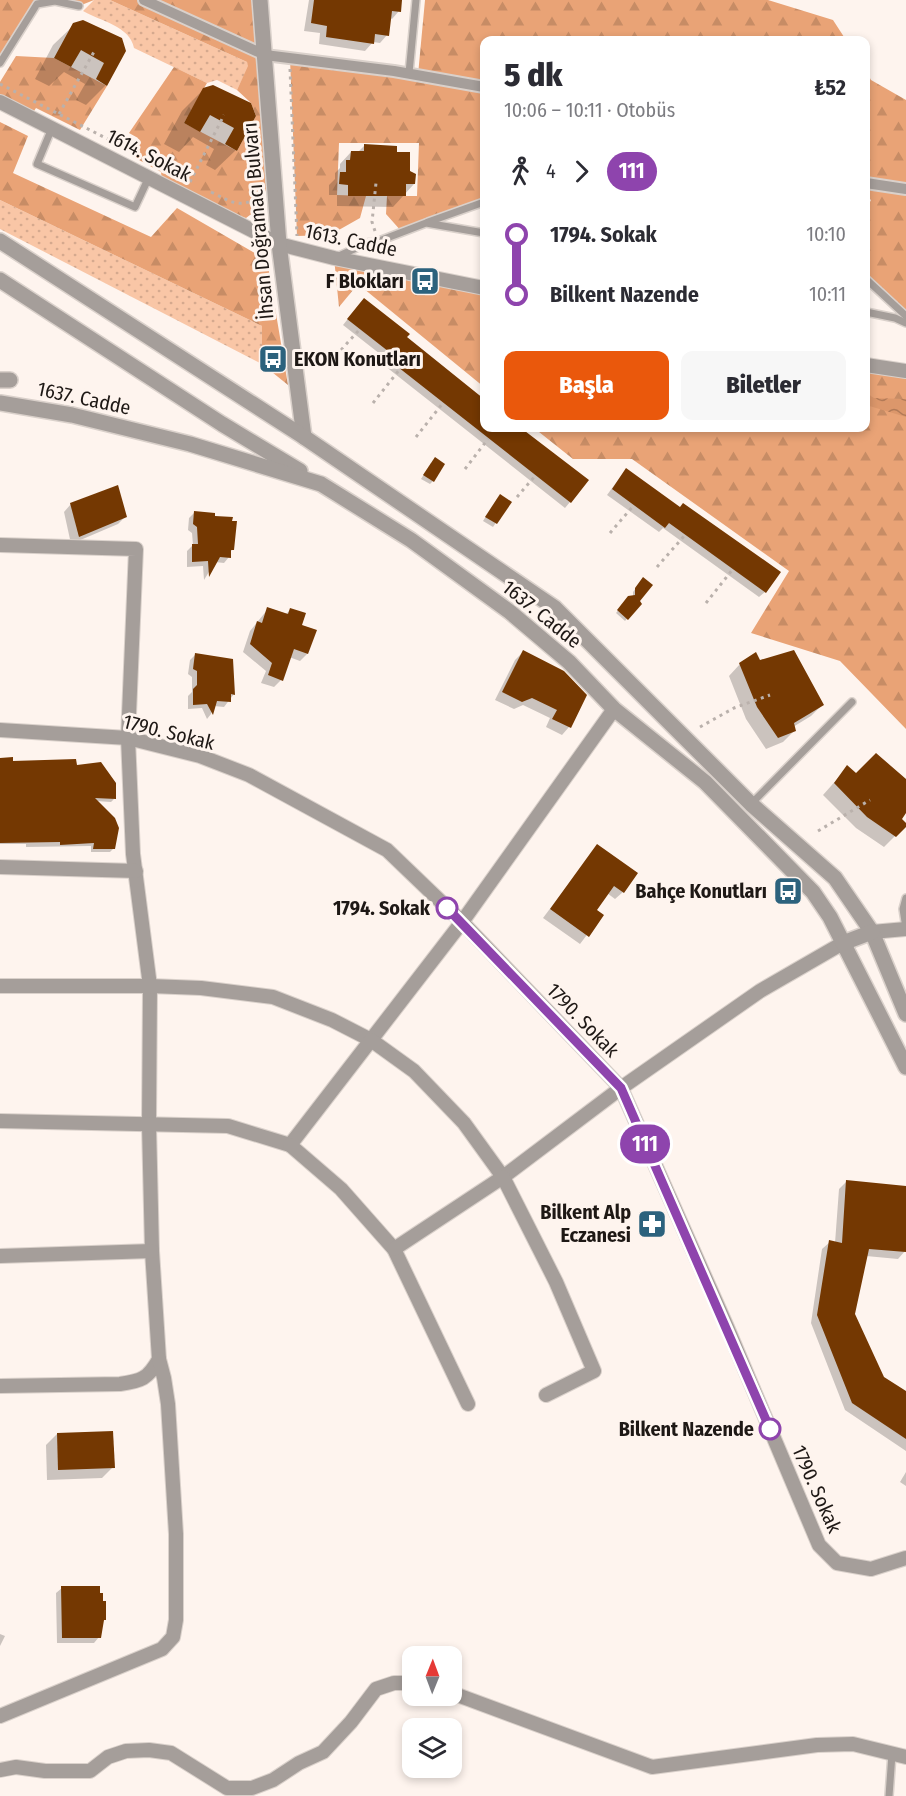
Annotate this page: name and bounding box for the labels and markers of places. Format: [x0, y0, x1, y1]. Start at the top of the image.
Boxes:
bus stop icon: F Blokları [409, 265, 441, 297]
place label: F Blokları [326, 269, 404, 293]
bus stop icon: EKON Konutları [257, 343, 289, 375]
place label: EKON Konutları [294, 347, 421, 371]
bus stop icon: Bahçe Konutları [772, 875, 804, 907]
place label: Bahçe Konutları [635, 879, 767, 903]
place label: 1794. Sokak [333, 896, 431, 920]
marker: 1794. Sokak [436, 897, 458, 919]
place label: Bilkent Alp Eczanesi [540, 1200, 631, 1247]
pharmacy icon: Bilkent Alp Eczanesi [636, 1208, 668, 1240]
place label: Bilkent Nazende [619, 1417, 754, 1441]
marker: Bilkent Nazende [759, 1418, 781, 1440]

